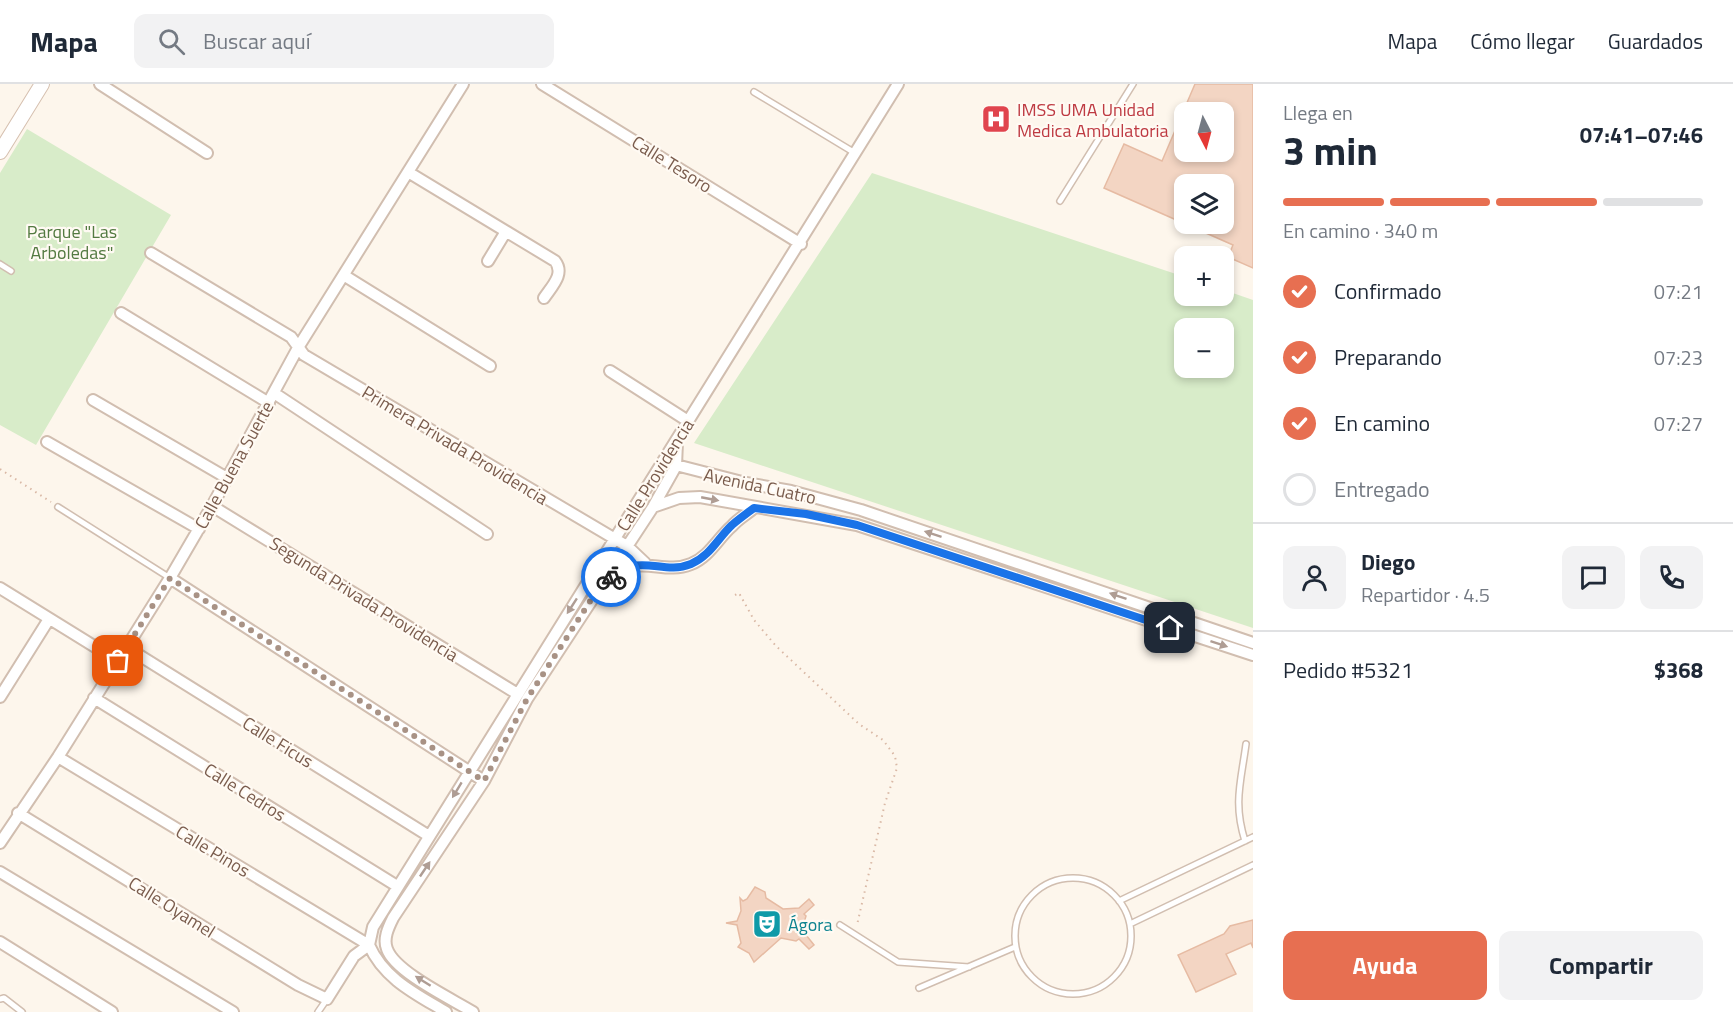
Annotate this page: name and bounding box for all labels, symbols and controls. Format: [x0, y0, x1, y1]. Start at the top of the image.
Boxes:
search box [134, 14, 554, 68]
text: Mapa [30, 20, 98, 63]
text: Buscar aquí [203, 24, 311, 58]
icon: search [155, 25, 188, 58]
text: Mapa [1388, 25, 1437, 57]
text: Cómo llegar [1470, 25, 1575, 57]
text: Guardados [1608, 25, 1703, 57]
place label: IMSS UMA Unidad Medica Ambulatoria [1017, 96, 1168, 144]
text: Llega en [1283, 97, 1353, 128]
north arrow [1174, 102, 1234, 162]
map controls [1174, 102, 1234, 378]
hospital icon: IMSS UMA Unidad Medica Ambulatoria [980, 103, 1012, 135]
text: 07:41–07:46 [1580, 118, 1703, 152]
text: 3 min [1283, 121, 1378, 180]
street label: Calle Tesoro [626, 129, 718, 199]
button: layers [1174, 174, 1234, 234]
text: En camino · 340 m [1283, 215, 1438, 246]
park label: Parque "Las Arboledas" [27, 218, 117, 266]
button: + [1174, 246, 1234, 306]
text: Confirmado [1334, 274, 1442, 308]
icon: check [1283, 275, 1316, 308]
text: 07:21 [1654, 276, 1703, 307]
button: − [1174, 318, 1234, 378]
text: Preparando [1334, 340, 1442, 374]
icon: check [1283, 341, 1316, 374]
text: 07:23 [1654, 342, 1703, 373]
street label: Primera Privada Providencia [357, 379, 553, 511]
street label: Calle Buena Suerte [188, 396, 280, 534]
text: En camino [1334, 406, 1430, 440]
icon: check [1283, 407, 1316, 440]
text: 07:27 [1654, 408, 1703, 439]
street label: Calle Providencia [610, 414, 700, 536]
street label: Avenida Cuatro [701, 461, 819, 511]
text: Entregado [1334, 472, 1430, 506]
one-way arrow [700, 495, 719, 504]
one-way arrow [924, 529, 942, 539]
street label: Segunda Privada Providencia [264, 530, 464, 668]
text: Diego [1361, 545, 1415, 579]
button: person [1283, 546, 1346, 609]
button: chat [1562, 546, 1625, 609]
button: phone [1640, 546, 1703, 609]
courier [581, 547, 641, 607]
icon: bike [595, 561, 628, 594]
text: Repartidor · 4.5 [1361, 579, 1490, 610]
one-way arrow [1109, 591, 1127, 601]
one-way arrow [566, 598, 577, 615]
pin [1144, 602, 1195, 653]
icon: home [1153, 611, 1186, 644]
pin [92, 635, 143, 686]
one-way arrow [1210, 640, 1228, 650]
icon: bag [101, 644, 134, 677]
text: Pedido #5321 [1283, 653, 1413, 687]
text: $368 [1654, 653, 1703, 687]
street label: Calle Ficus [237, 710, 319, 774]
street label: Calle Cedros [199, 756, 291, 828]
one-way arrow [452, 782, 463, 798]
street label: Calle Pinos [171, 818, 255, 884]
one-way arrow [419, 862, 431, 878]
street label: Calle Oyamel [123, 870, 221, 944]
theatre icon: Ágora [751, 908, 783, 940]
place label: Ágora [788, 911, 833, 938]
button: Ayuda [1283, 931, 1487, 1000]
button: Compartir [1499, 931, 1703, 1000]
one-way arrow [415, 976, 431, 987]

